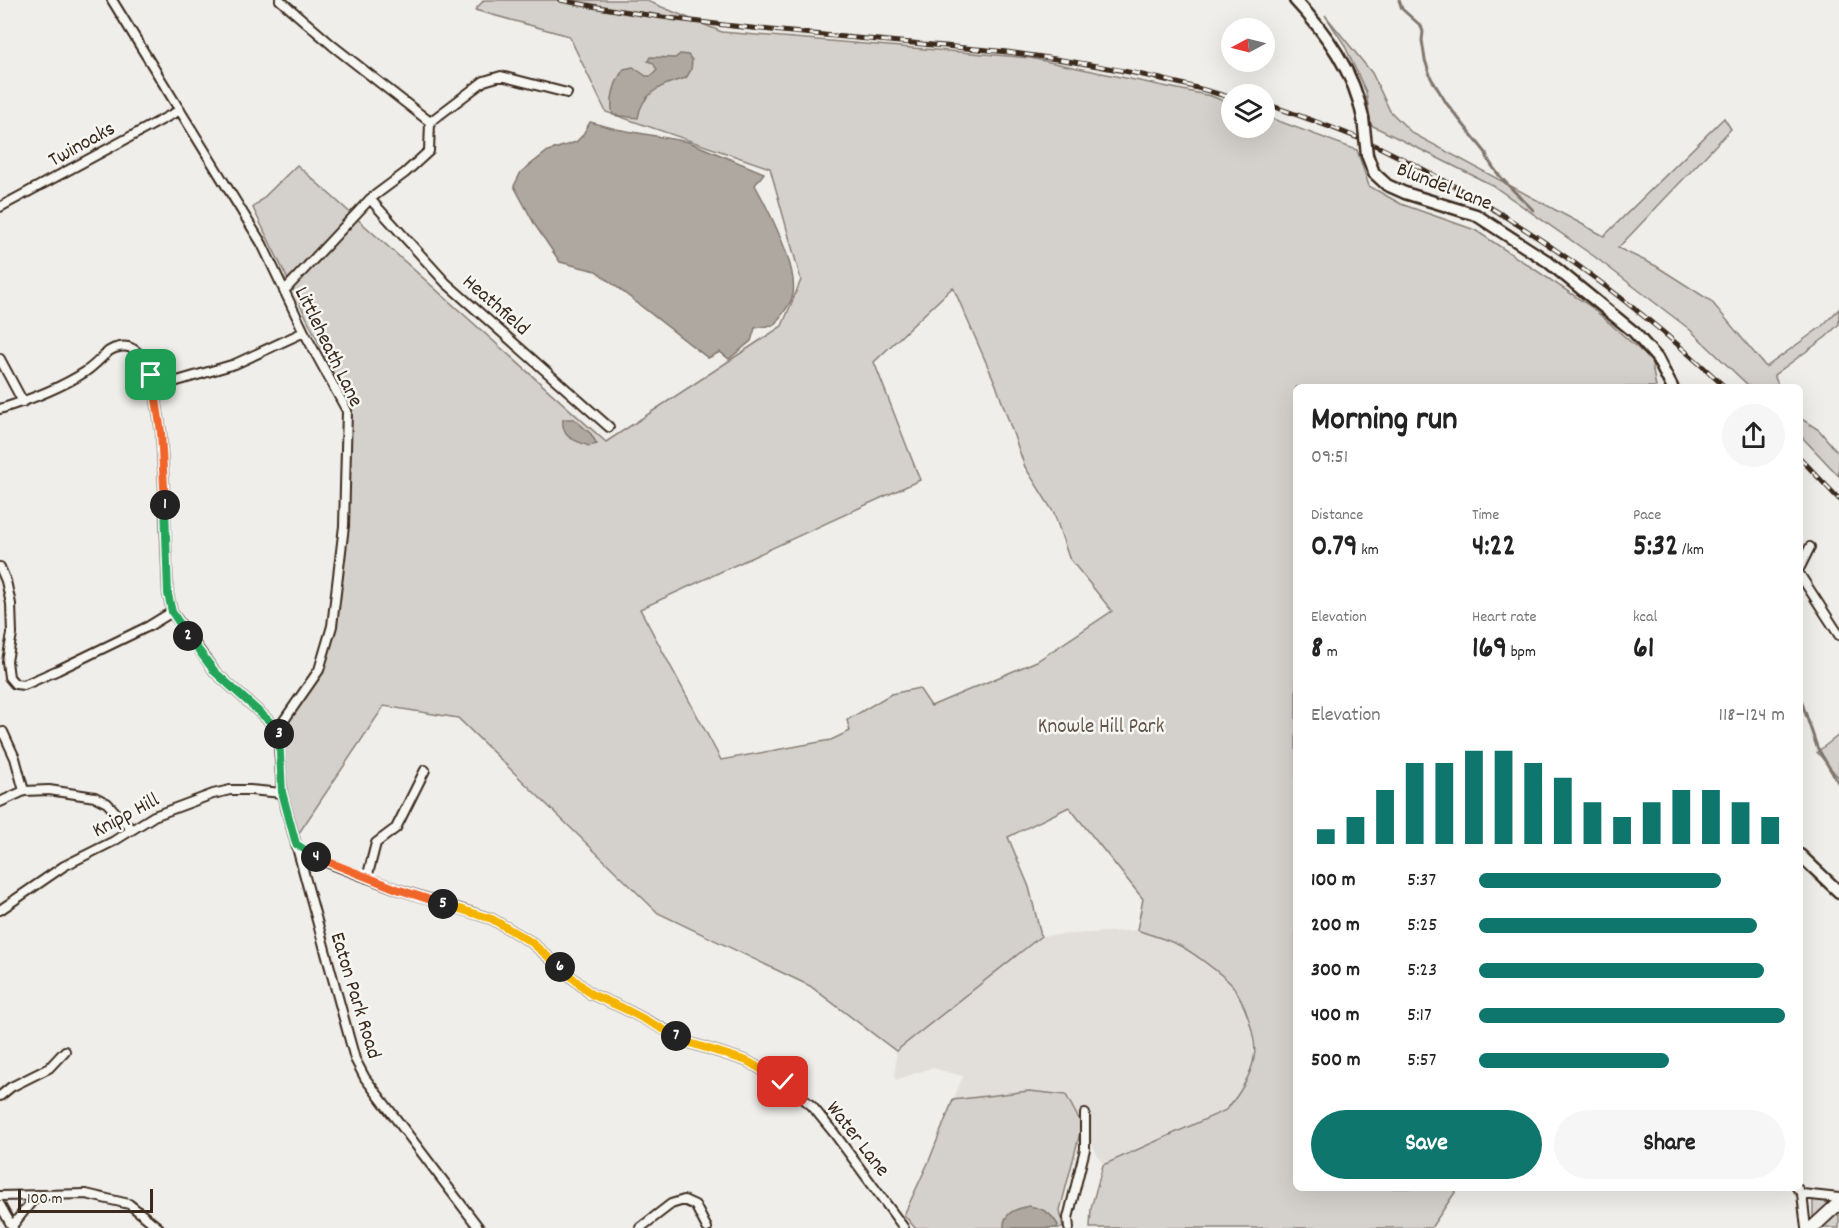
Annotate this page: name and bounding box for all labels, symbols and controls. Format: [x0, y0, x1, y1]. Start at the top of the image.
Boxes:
north arrow [1221, 18, 1275, 72]
map controls [1221, 18, 1275, 138]
button: layers [1221, 84, 1275, 138]
street label: Twinoaks [44, 115, 121, 176]
street label: Blundel Lane [1392, 156, 1496, 220]
street label: Heathfield [455, 268, 535, 344]
street label: Littleheath Lane [285, 282, 369, 413]
pin [125, 349, 176, 400]
icon: arrive [134, 358, 167, 391]
text: Morning run [1311, 398, 1458, 445]
button: share [1722, 404, 1785, 467]
text: 09:51 [1311, 444, 1348, 472]
pin: 1 [150, 490, 180, 520]
text: 1 [163, 493, 167, 516]
text: Distance [1311, 504, 1363, 527]
text: Time [1472, 504, 1499, 527]
text: Pace [1633, 504, 1661, 527]
text: 0.79 [1311, 527, 1358, 570]
text: 4:22 [1472, 527, 1516, 570]
text: 5:32 [1633, 527, 1678, 570]
text: km [1358, 539, 1379, 562]
text: /km [1678, 539, 1704, 562]
text: Elevation [1311, 606, 1367, 629]
text: Heart rate [1472, 606, 1537, 629]
text: kcal [1633, 606, 1657, 629]
pin: 2 [173, 621, 203, 651]
text: 2 [185, 624, 192, 647]
text: 8 [1311, 629, 1323, 672]
text: 169 [1472, 629, 1507, 672]
text: 61 [1633, 629, 1654, 672]
text: m [1323, 641, 1338, 664]
text: bpm [1507, 641, 1536, 664]
text: Elevation [1311, 702, 1381, 730]
text: 118–124 m [1719, 702, 1785, 730]
park label: Knowle Hill Park [1038, 713, 1164, 743]
pin: 3 [264, 719, 294, 749]
text: 3 [275, 722, 283, 745]
street label: Knipp Hill [88, 786, 165, 847]
pin: 4 [301, 842, 331, 872]
text: 4 [313, 845, 319, 868]
text: 100 m [1311, 867, 1356, 895]
text: 5:37 [1407, 867, 1436, 895]
pin: 5 [428, 889, 458, 919]
text: 5 [439, 892, 447, 915]
text: 200 m [1311, 912, 1360, 940]
text: 5:25 [1407, 912, 1438, 940]
street label: Eaton Park Road [321, 929, 388, 1063]
pin: 6 [545, 952, 575, 982]
text: 6 [556, 955, 564, 978]
text: 300 m [1311, 957, 1360, 985]
text: 5:23 [1407, 957, 1437, 985]
text: 400 m [1311, 1002, 1359, 1030]
text: 5:17 [1407, 1002, 1432, 1030]
pin: 7 [661, 1021, 691, 1051]
text: 7 [673, 1024, 679, 1047]
text: 500 m [1311, 1047, 1360, 1075]
text: 5:57 [1407, 1047, 1437, 1075]
pin [757, 1056, 808, 1107]
icon: check [766, 1065, 799, 1098]
street label: Water Lane [817, 1096, 896, 1184]
button: Save [1311, 1110, 1542, 1179]
button: Share [1554, 1110, 1785, 1179]
scale bar [18, 1186, 153, 1214]
text: 100 m [27, 1188, 63, 1211]

